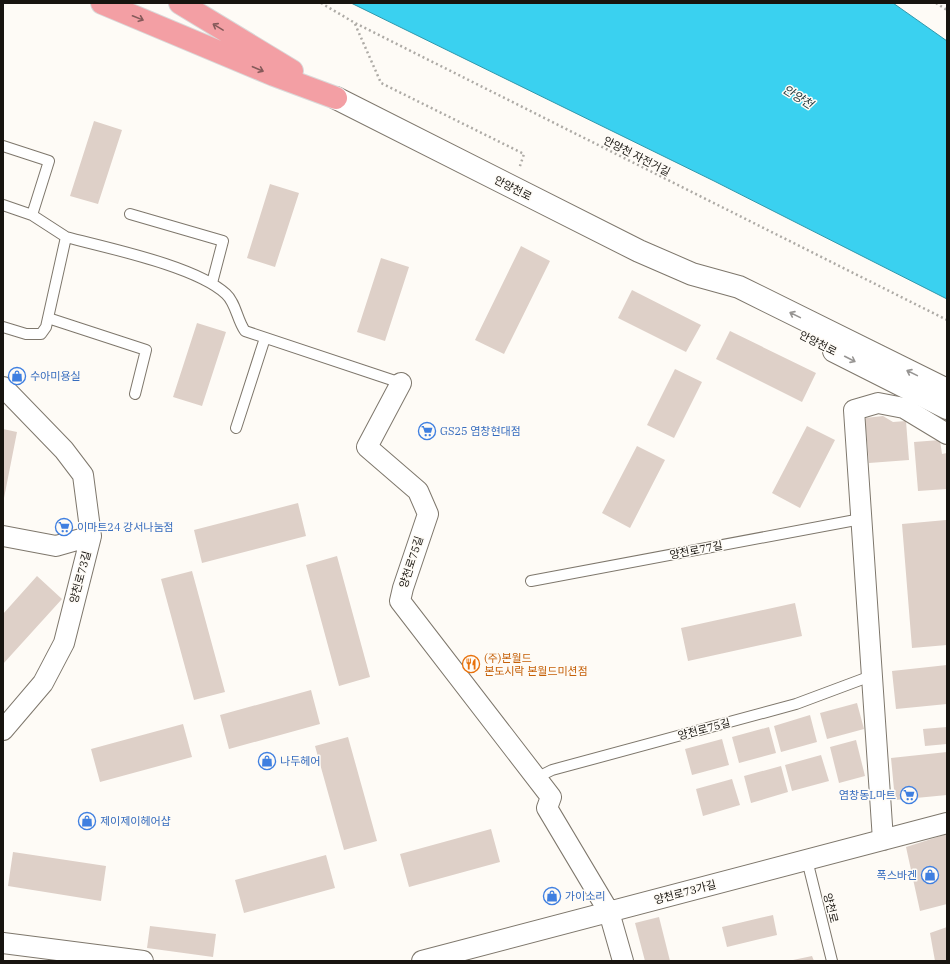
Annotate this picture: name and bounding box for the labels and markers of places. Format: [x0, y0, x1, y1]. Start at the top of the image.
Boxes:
shop icon: 수아미용실 [7, 366, 27, 386]
place label: 수아미용실 [30, 369, 81, 383]
supermarket icon: GS25 염창현대점 [417, 421, 437, 441]
place label: GS25 염창현대점 [440, 424, 521, 438]
supermarket icon: 이마트24 강서나눔점 [54, 517, 74, 537]
place label: 이마트24 강서나눔점 [77, 520, 174, 534]
place label: (주)본월드 본도시락 본월드미션점 [484, 651, 588, 678]
restaurant icon: (주)본월드 본도시락 본월드미션점 [461, 654, 481, 674]
shop icon: 나두헤어 [257, 751, 277, 771]
place label: 나두헤어 [280, 754, 320, 768]
supermarket icon: 염창동L마트 [899, 785, 919, 805]
place label: 염창동L마트 [839, 788, 896, 802]
shop icon: 제이제이헤어샵 [77, 811, 97, 831]
place label: 제이제이헤어샵 [100, 814, 171, 828]
shop icon: 폭스바겐 [920, 865, 940, 885]
place label: 폭스바겐 [877, 868, 917, 882]
shop icon: 가이소리 [542, 886, 562, 906]
place label: 가이소리 [565, 889, 605, 903]

